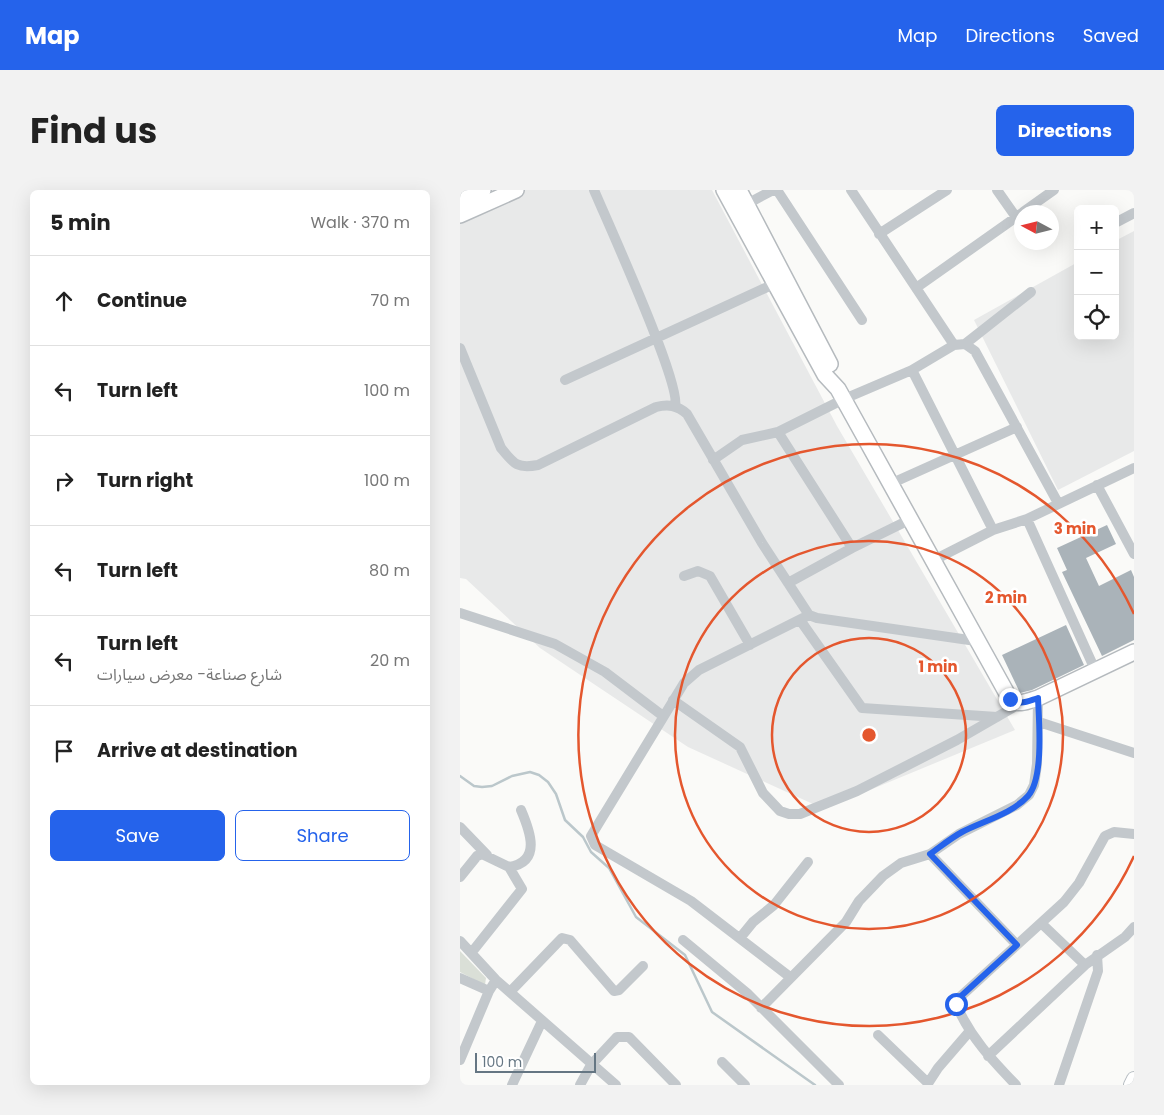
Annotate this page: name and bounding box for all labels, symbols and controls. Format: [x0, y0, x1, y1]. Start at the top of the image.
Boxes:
text: Map [25, 19, 80, 52]
text: Map [898, 23, 937, 48]
text: Directions [965, 23, 1055, 48]
text: Saved [1083, 23, 1139, 48]
button: Directions [996, 105, 1134, 156]
text: Find us [30, 106, 157, 155]
north arrow [1014, 205, 1059, 250]
map controls [1074, 205, 1119, 340]
button: + [1074, 205, 1119, 250]
text: 5 min [50, 208, 111, 237]
text: Walk · 370 m [310, 211, 410, 234]
button: − [1074, 250, 1119, 295]
icon: ahead [50, 287, 78, 315]
text: Continue [97, 287, 187, 314]
text: 70 m [370, 289, 410, 312]
button: locate [1074, 295, 1119, 340]
icon: left [50, 377, 78, 405]
text: Turn left [97, 377, 178, 404]
text: 100 m [364, 379, 410, 402]
icon: right [50, 467, 78, 495]
text: Turn right [97, 467, 193, 494]
text: 100 m [364, 469, 410, 492]
text: 3 min [1054, 518, 1096, 539]
icon: left [50, 557, 78, 585]
text: Turn left [97, 557, 178, 584]
text: 80 m [369, 559, 410, 582]
text: 2 min [985, 587, 1027, 608]
text: Turn left [97, 630, 178, 657]
icon: left [50, 647, 78, 675]
text: 20 m [370, 649, 410, 672]
text: 1 min [918, 656, 958, 677]
text: شارع صناعة- معرض سيارات [97, 663, 282, 686]
route end [999, 688, 1022, 711]
centre of rings [860, 726, 878, 744]
icon: arrive [50, 737, 78, 765]
text: Arrive at destination [97, 737, 298, 764]
button: Save [50, 810, 225, 861]
button: Share [235, 810, 410, 861]
route start [945, 993, 968, 1016]
scale bar [475, 1050, 596, 1073]
text: 100 m [482, 1052, 522, 1072]

